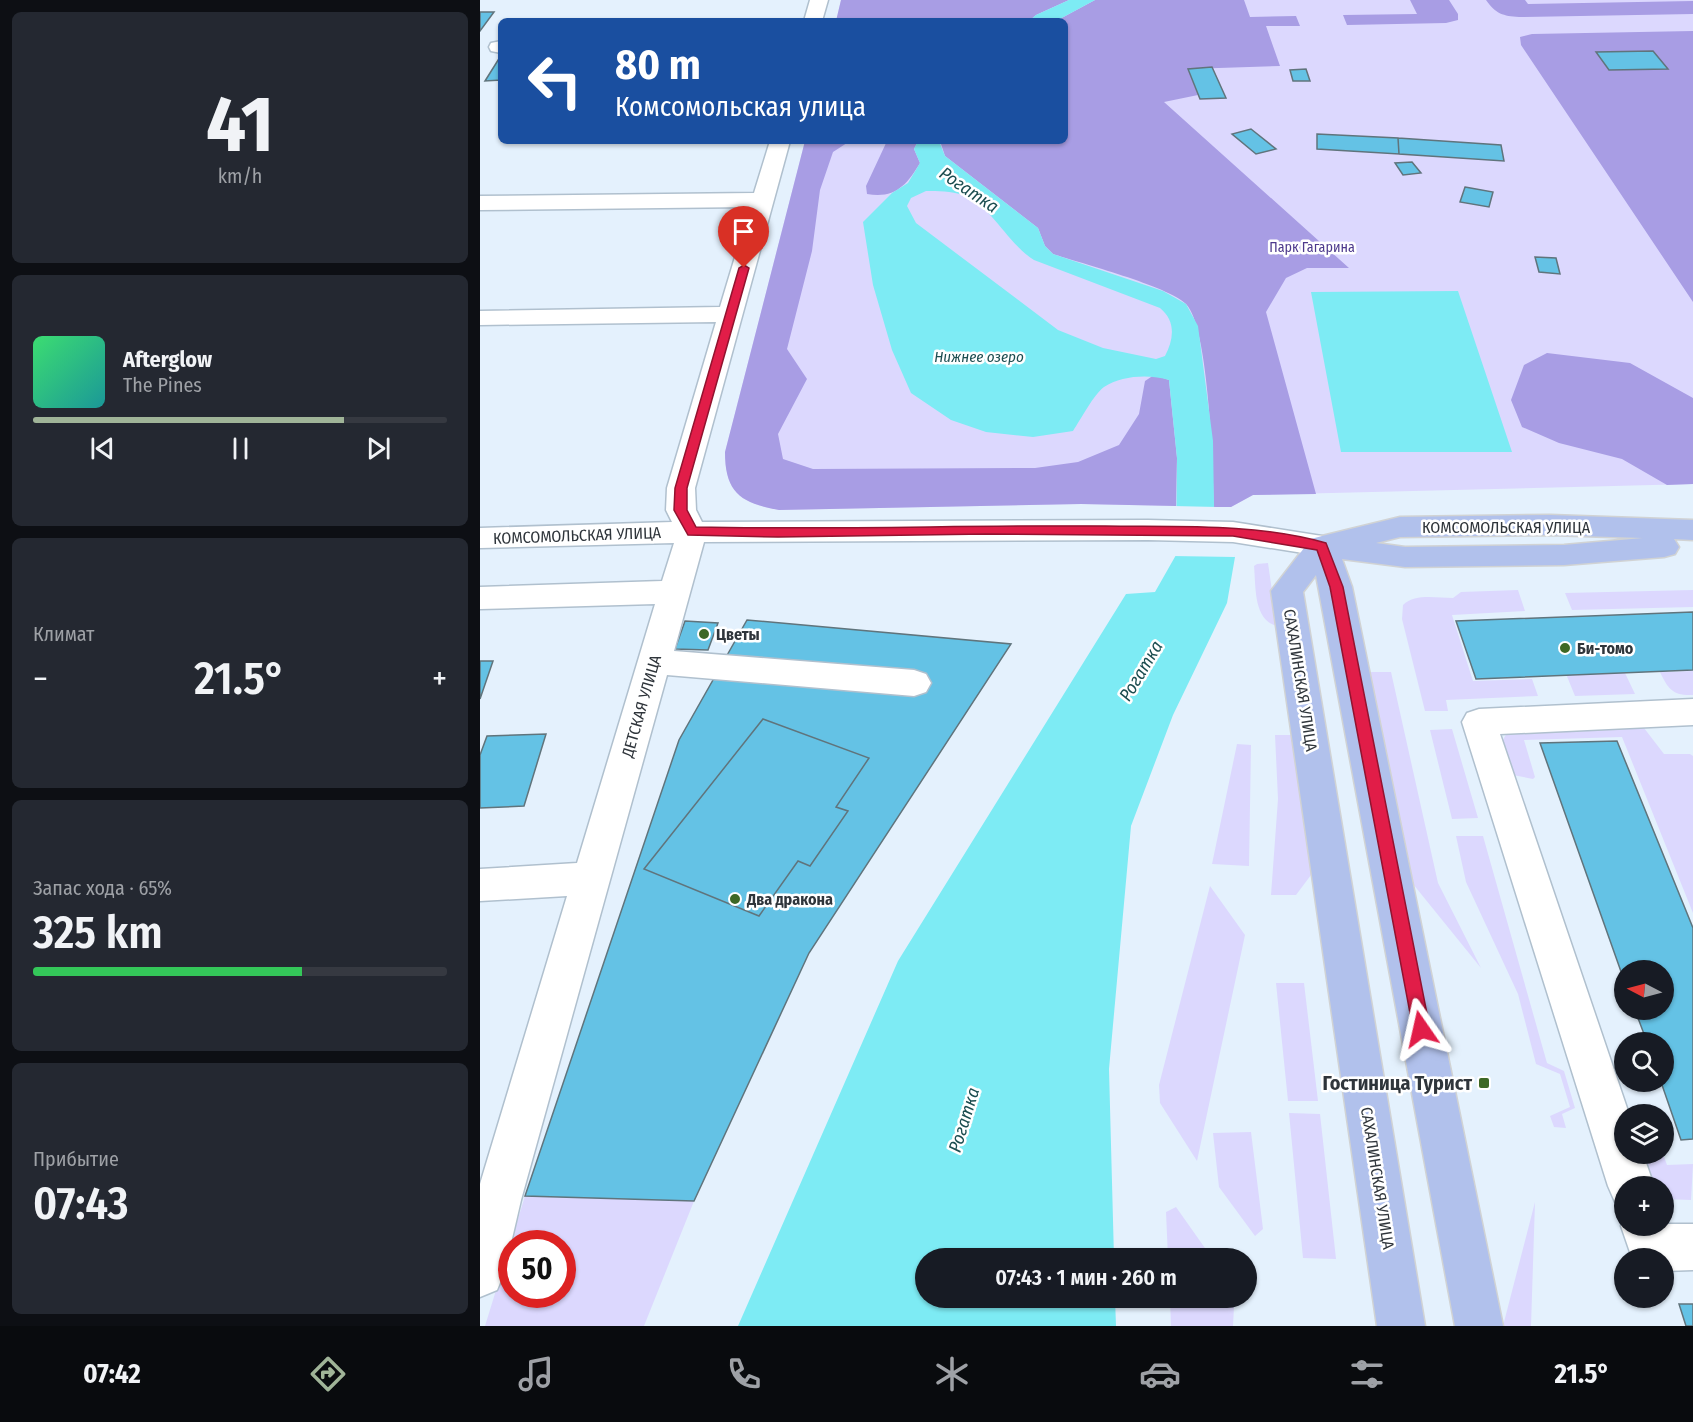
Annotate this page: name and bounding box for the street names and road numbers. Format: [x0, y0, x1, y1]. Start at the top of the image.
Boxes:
street label: КОМСОМОЛЬСКАЯ УЛИЦА [1422, 518, 1591, 537]
street label: КОМСОМОЛЬСКАЯ УЛИЦА [493, 523, 662, 548]
street label: САХАЛИНСКАЯ УЛИЦА [1280, 608, 1321, 753]
street label: ДЕТСКАЯ УЛИЦА [618, 652, 665, 760]
street label: САХАЛИНСКАЯ УЛИЦА [1357, 1106, 1398, 1251]

